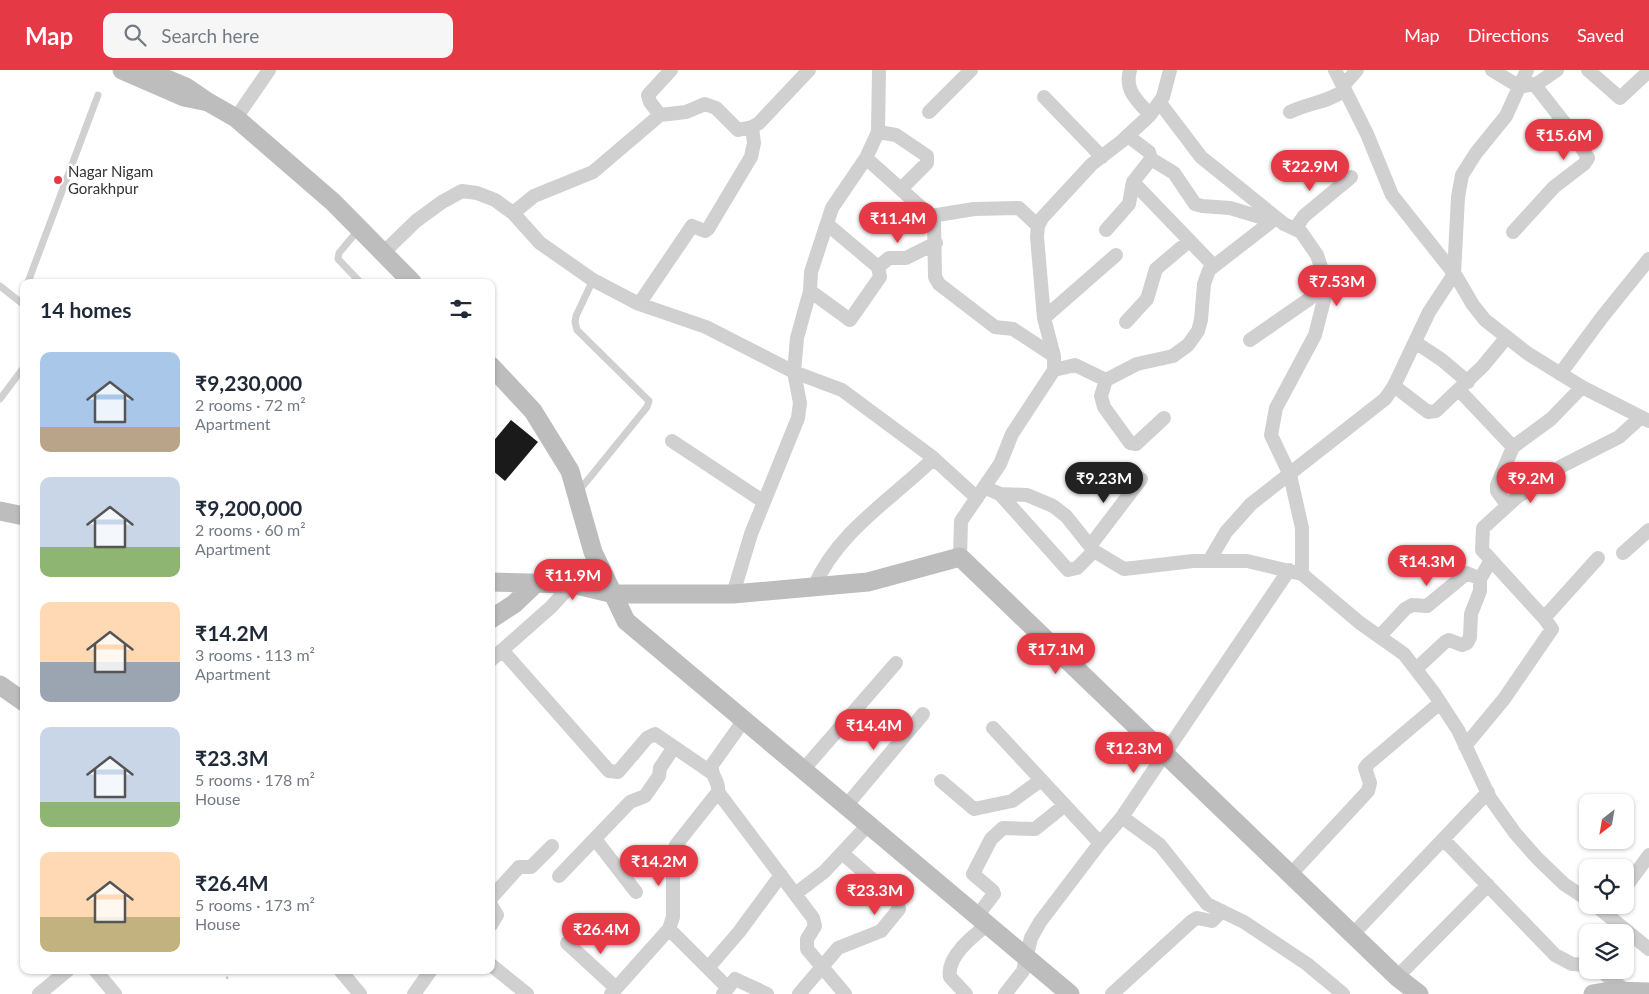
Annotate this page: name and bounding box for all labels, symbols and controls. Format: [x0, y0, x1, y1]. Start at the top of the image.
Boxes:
search box [103, 13, 453, 58]
text: Map [25, 21, 73, 50]
icon: search [121, 21, 149, 49]
text: Search here [161, 24, 259, 47]
text: Map [1404, 24, 1440, 46]
text: Directions [1468, 24, 1549, 46]
text: Saved [1577, 24, 1624, 46]
pin: ₹15.6M [1523, 118, 1605, 161]
text: ₹15.6M [1536, 125, 1592, 144]
pin: ₹22.9M [1269, 150, 1351, 192]
text: ₹22.9M [1282, 156, 1338, 175]
place label: Nagar Nigam Gorakhpur [68, 162, 153, 197]
marker: Nagar Nigam Gorakhpur [52, 174, 64, 186]
pin: ₹11.4M [857, 202, 939, 244]
text: ₹11.4M [870, 208, 926, 227]
pin: ₹7.53M [1296, 264, 1378, 307]
text: ₹7.53M [1309, 271, 1365, 290]
icon: filters [447, 295, 475, 323]
text: 14 homes [40, 297, 131, 322]
text: ₹9,230,000 [195, 370, 302, 395]
icon: home [80, 372, 140, 432]
text: 2 rooms · 72 m² [195, 395, 306, 414]
text: Apartment [195, 414, 270, 433]
pin: ₹9.23M [1063, 462, 1145, 504]
pin: ₹9.2M [1496, 462, 1566, 504]
text: ₹9.23M [1076, 468, 1132, 487]
text: ₹9.2M [1508, 468, 1554, 487]
text: ₹9,200,000 [195, 495, 302, 520]
icon: home [80, 497, 140, 557]
text: 2 rooms · 60 m² [195, 520, 306, 539]
text: Apartment [195, 539, 270, 558]
pin: ₹14.3M [1386, 544, 1468, 587]
text: ₹14.3M [1399, 551, 1455, 570]
pin: ₹11.9M [532, 558, 614, 601]
text: ₹11.9M [545, 565, 601, 584]
text: ₹14.2M [195, 620, 269, 645]
icon: home [80, 622, 140, 682]
pin: ₹17.1M [1015, 632, 1097, 675]
text: ₹17.1M [1028, 639, 1084, 658]
text: 3 rooms · 113 m² [195, 645, 315, 664]
text: Apartment [195, 664, 270, 683]
pin: ₹14.4M [833, 708, 915, 751]
text: ₹14.4M [846, 715, 902, 734]
pin: ₹12.3M [1093, 732, 1175, 774]
text: ₹12.3M [1106, 738, 1162, 757]
text: ₹23.3M [195, 745, 269, 770]
icon: home [80, 747, 140, 807]
text: 5 rooms · 178 m² [195, 770, 315, 789]
text: House [195, 789, 240, 808]
north arrow [1579, 794, 1634, 849]
map controls [1579, 794, 1634, 979]
pin: ₹14.2M [618, 844, 700, 887]
text: ₹14.2M [631, 851, 687, 870]
button: locate [1579, 859, 1634, 914]
text: ₹26.4M [195, 870, 269, 895]
icon: home [80, 872, 140, 932]
pin: ₹23.3M [834, 874, 916, 916]
text: ₹23.3M [847, 880, 903, 899]
text: 5 rooms · 173 m² [195, 895, 315, 914]
pin: ₹26.4M [560, 912, 642, 955]
text: House [195, 914, 240, 933]
text: ₹26.4M [573, 919, 629, 938]
button: layers [1579, 924, 1634, 979]

